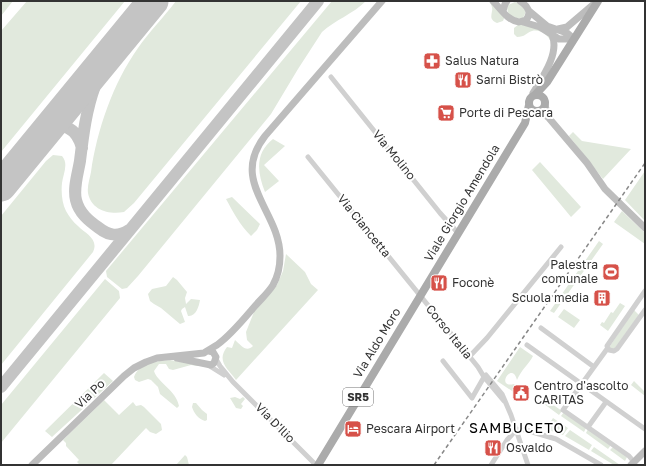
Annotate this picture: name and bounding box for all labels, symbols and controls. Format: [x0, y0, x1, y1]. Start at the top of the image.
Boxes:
pharmacy icon: Salus Natura [422, 51, 442, 71]
place label: Salus Natura [445, 53, 519, 68]
restaurant icon: Sarni Bistrò [453, 70, 473, 90]
place label: Sarni Bistrò [476, 72, 543, 87]
supermarket icon: Porte di Pescara [436, 103, 456, 123]
place label: Porte di Pescara [459, 105, 553, 120]
street label: Via Molino [370, 127, 419, 183]
street label: Viale Giorgio Amendola [421, 141, 503, 264]
street label: Via Ciancetta [335, 191, 394, 260]
place label: Palestra comunale [542, 257, 598, 286]
sports icon: Palestra comunale [601, 262, 621, 282]
restaurant icon: Foconè [429, 273, 449, 293]
place label: Foconè [452, 275, 494, 290]
building icon: Scuola media [592, 288, 612, 308]
place label: Scuola media [512, 290, 589, 305]
street label: Corso Italia [423, 301, 476, 362]
street label: Via Aldo Moro [350, 305, 403, 381]
street label: Via Po [72, 376, 108, 412]
place label: Centro d'ascolto CARITAS [534, 378, 628, 407]
public building icon: Centro d'ascolto CARITAS [511, 383, 531, 403]
road number: SR5 [343, 388, 373, 406]
street label: Via D'Ilio [252, 400, 298, 446]
hotel icon: Pescara Airport [343, 419, 363, 439]
district label: SAMBUCETO [469, 419, 565, 436]
place label: Pescara Airport [366, 421, 455, 436]
restaurant icon: Osvaldo [483, 438, 503, 458]
place label: Osvaldo [506, 440, 553, 455]

